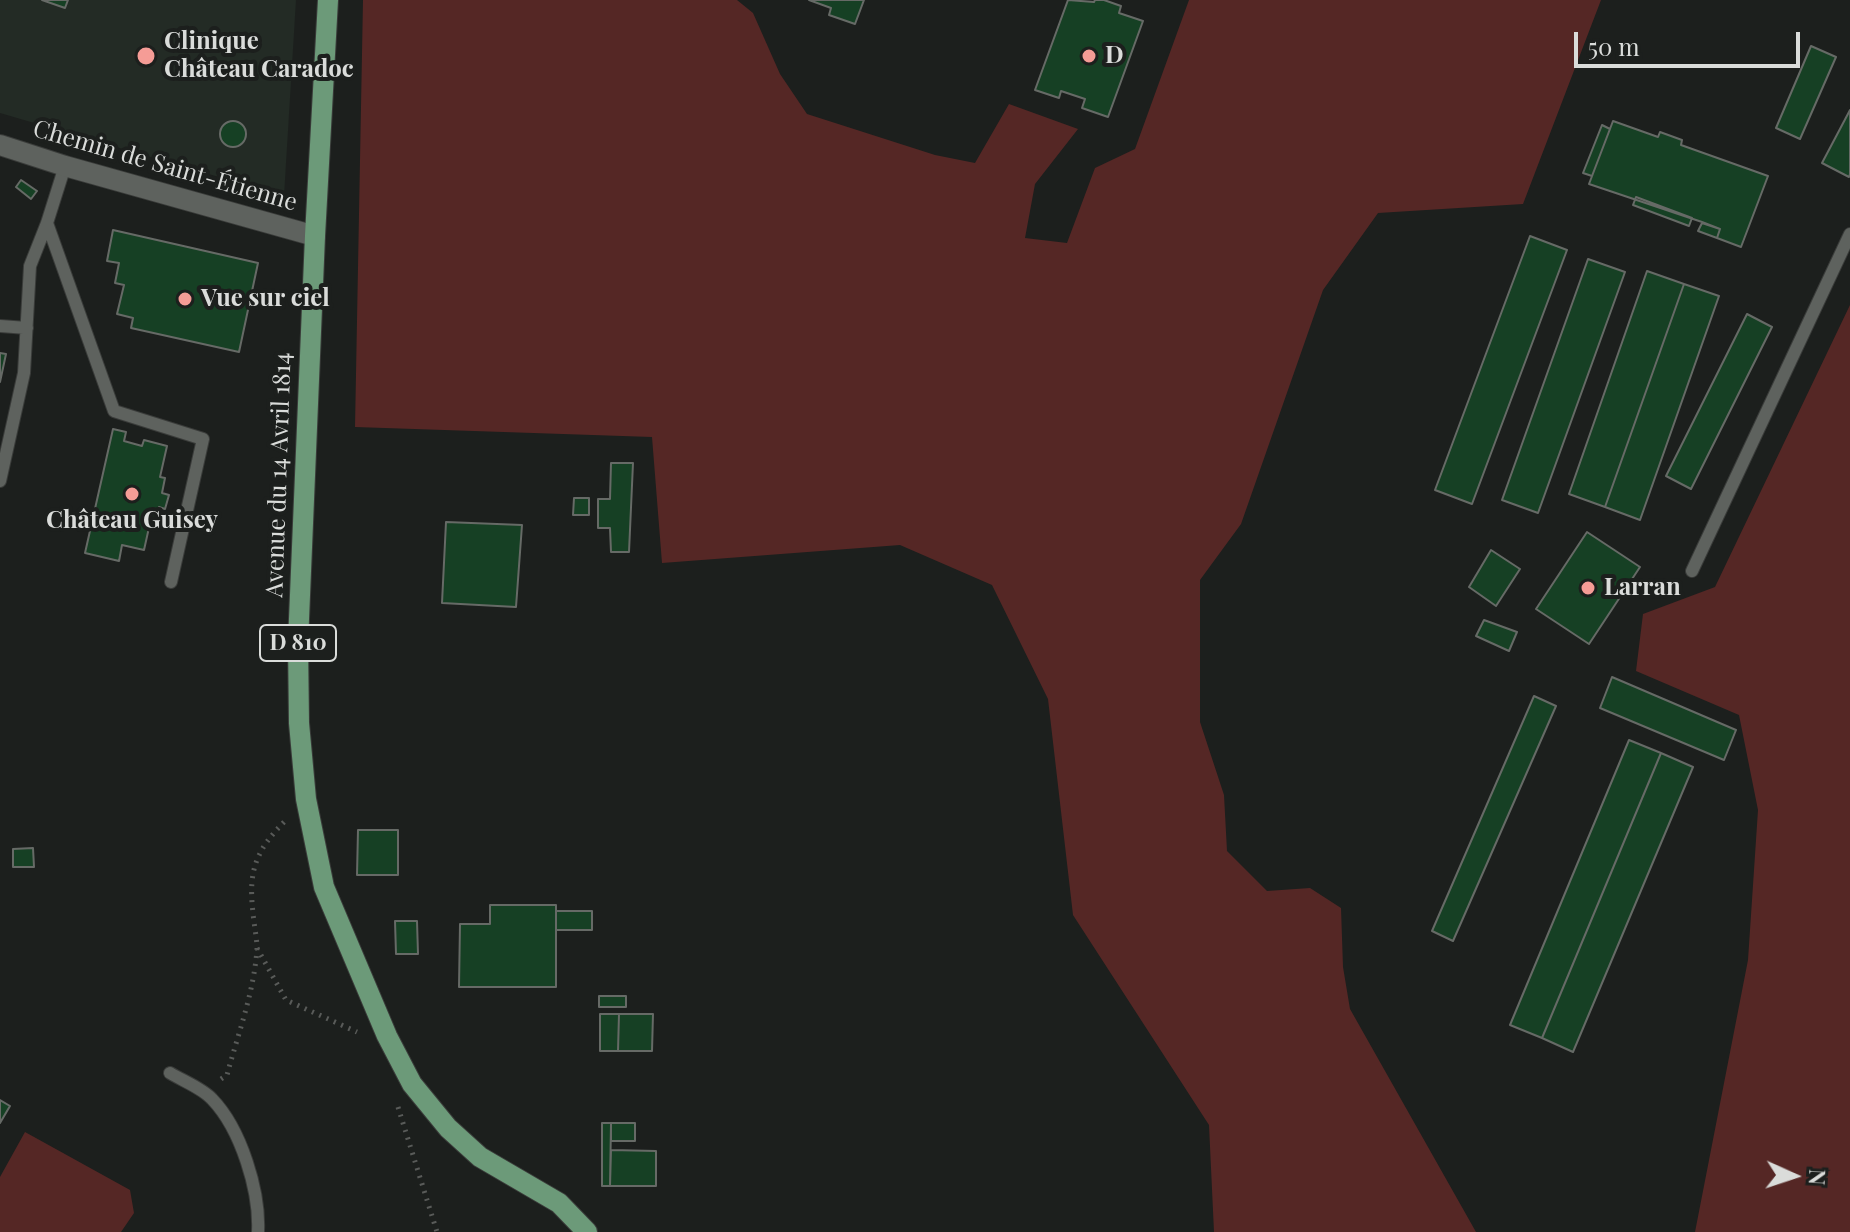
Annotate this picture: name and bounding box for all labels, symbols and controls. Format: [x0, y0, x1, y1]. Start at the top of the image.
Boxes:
scale bar [1578, 16, 1804, 66]
place label: Clinique Château Caradoc [164, 28, 354, 84]
text: 50 m [1588, 30, 1640, 62]
place label: D [1105, 42, 1124, 70]
marker: Clinique Château Caradoc [135, 45, 157, 67]
marker: D [1080, 47, 1098, 65]
street label: Chemin de Saint-Étienne [30, 114, 300, 218]
place label: Vue sur ciel [201, 285, 330, 313]
marker: Vue sur ciel [176, 290, 194, 308]
street label: Avenue du 14 Avril 1814 [260, 352, 298, 598]
marker: Château Guisey [123, 485, 141, 503]
place label: Château Guisey [46, 507, 218, 535]
place label: Larran [1604, 574, 1681, 602]
marker: Larran [1579, 579, 1597, 597]
road number: D 810 [260, 625, 336, 661]
north arrow [1754, 1136, 1834, 1216]
text: N [1803, 1169, 1833, 1186]

